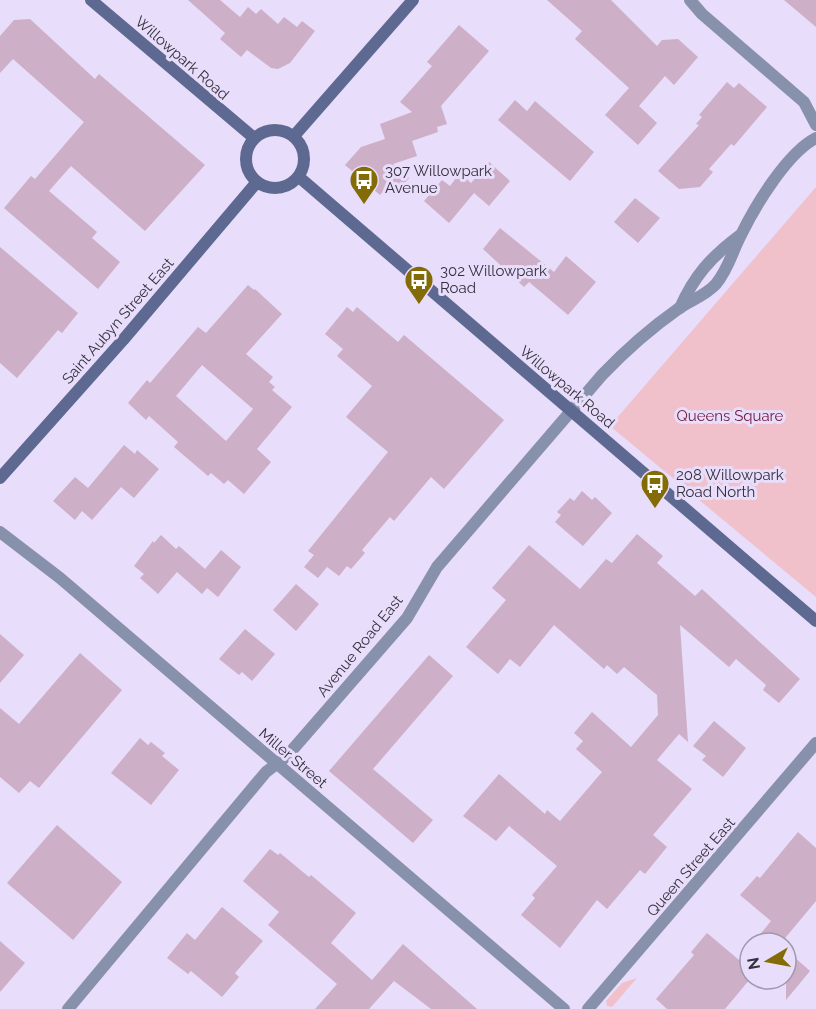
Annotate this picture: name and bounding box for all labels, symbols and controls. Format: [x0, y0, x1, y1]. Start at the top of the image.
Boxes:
street label: Willowpark Road [131, 12, 233, 104]
place label: 307 Willowpark Avenue [385, 162, 492, 197]
bus stop icon: 307 Willowpark Avenue [348, 164, 380, 206]
street label: Saint Aubyn Street East [58, 254, 178, 388]
place label: 302 Willowpark Road [440, 262, 547, 297]
bus stop icon: 302 Willowpark Road [403, 264, 435, 306]
street label: Willowpark Road [516, 342, 618, 432]
park label: Queens Square [677, 407, 784, 425]
place label: 208 Willowpark Road North [676, 466, 784, 501]
bus stop icon: 208 Willowpark Road North [639, 468, 671, 510]
street label: Avenue Road East [313, 591, 407, 701]
street label: Miller Street [255, 724, 331, 792]
street label: Queen Street East [643, 814, 739, 920]
north arrow [738, 931, 798, 991]
text: N [743, 956, 764, 971]

